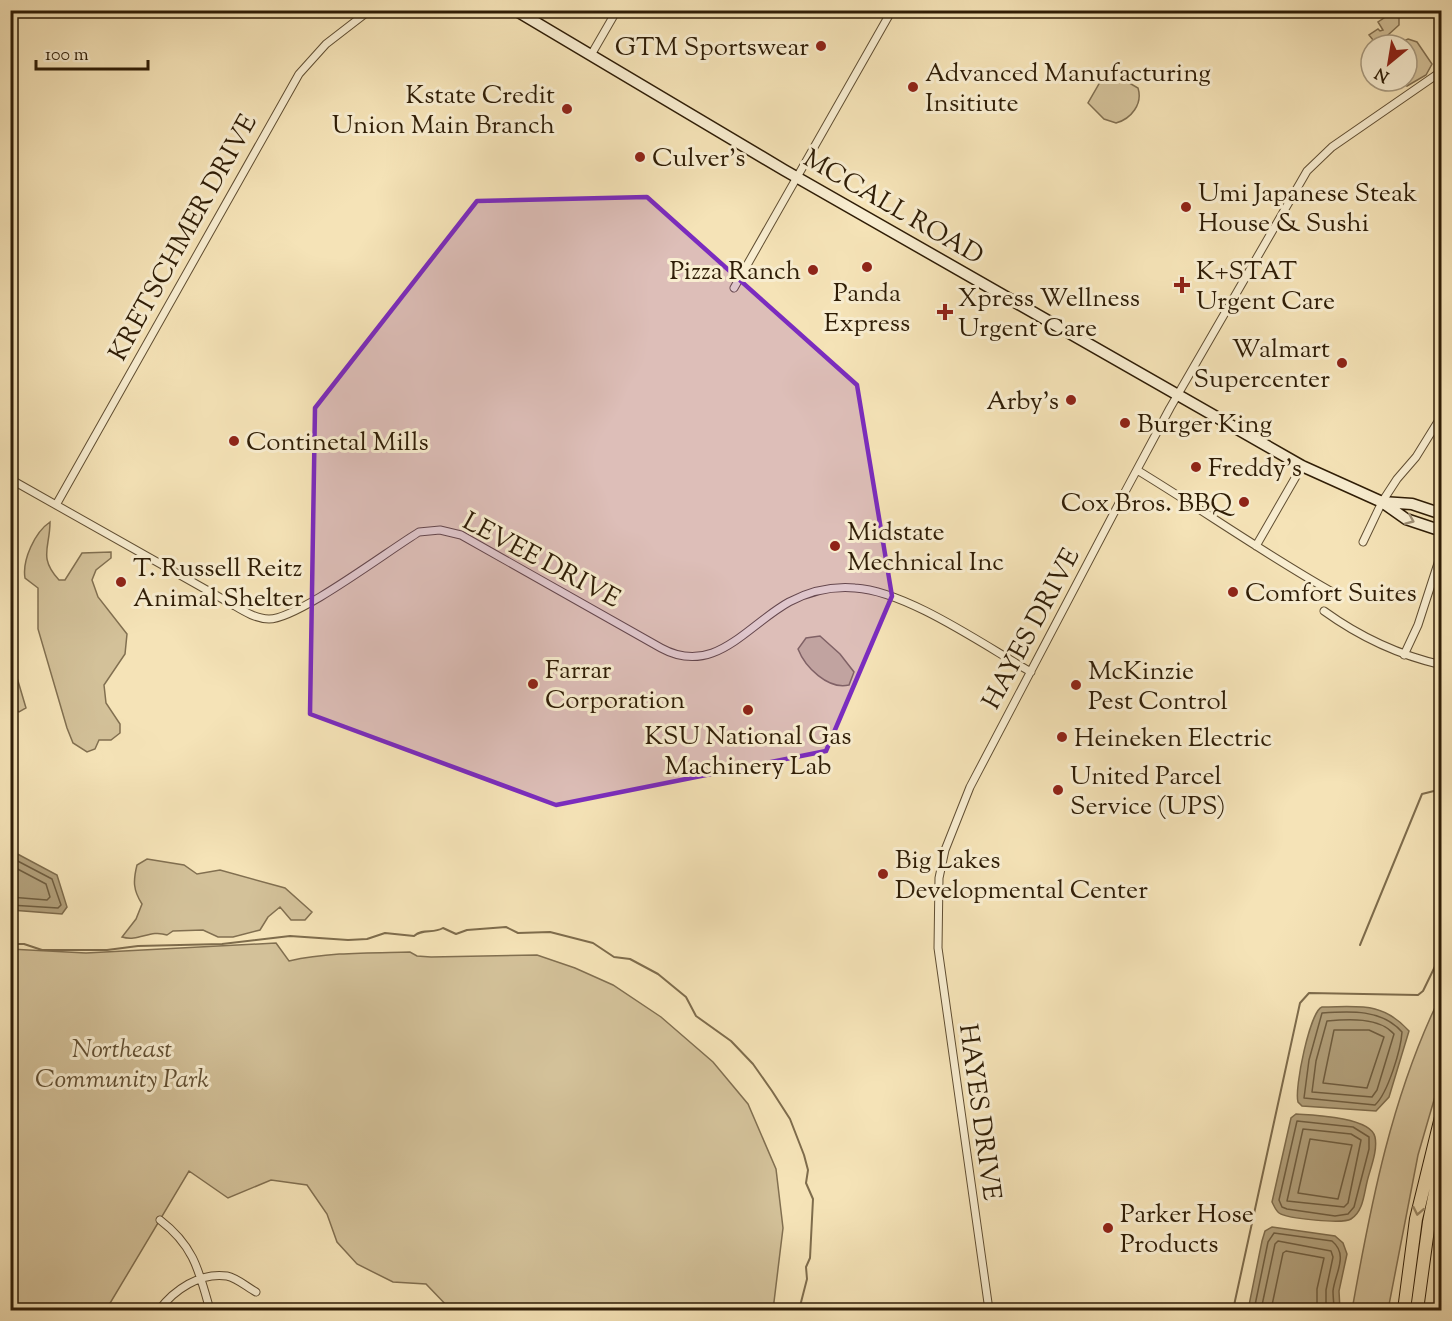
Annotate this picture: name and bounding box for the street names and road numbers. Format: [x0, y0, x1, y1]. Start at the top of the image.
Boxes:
street label: KRETSCHMER DRIVE [101, 108, 268, 368]
street label: MCCALL ROAD [796, 141, 990, 275]
street label: LEVEE DRIVE [455, 504, 626, 618]
street label: HAYES DRIVE [974, 542, 1090, 716]
street label: HAYES DRIVE [948, 1022, 1009, 1203]

